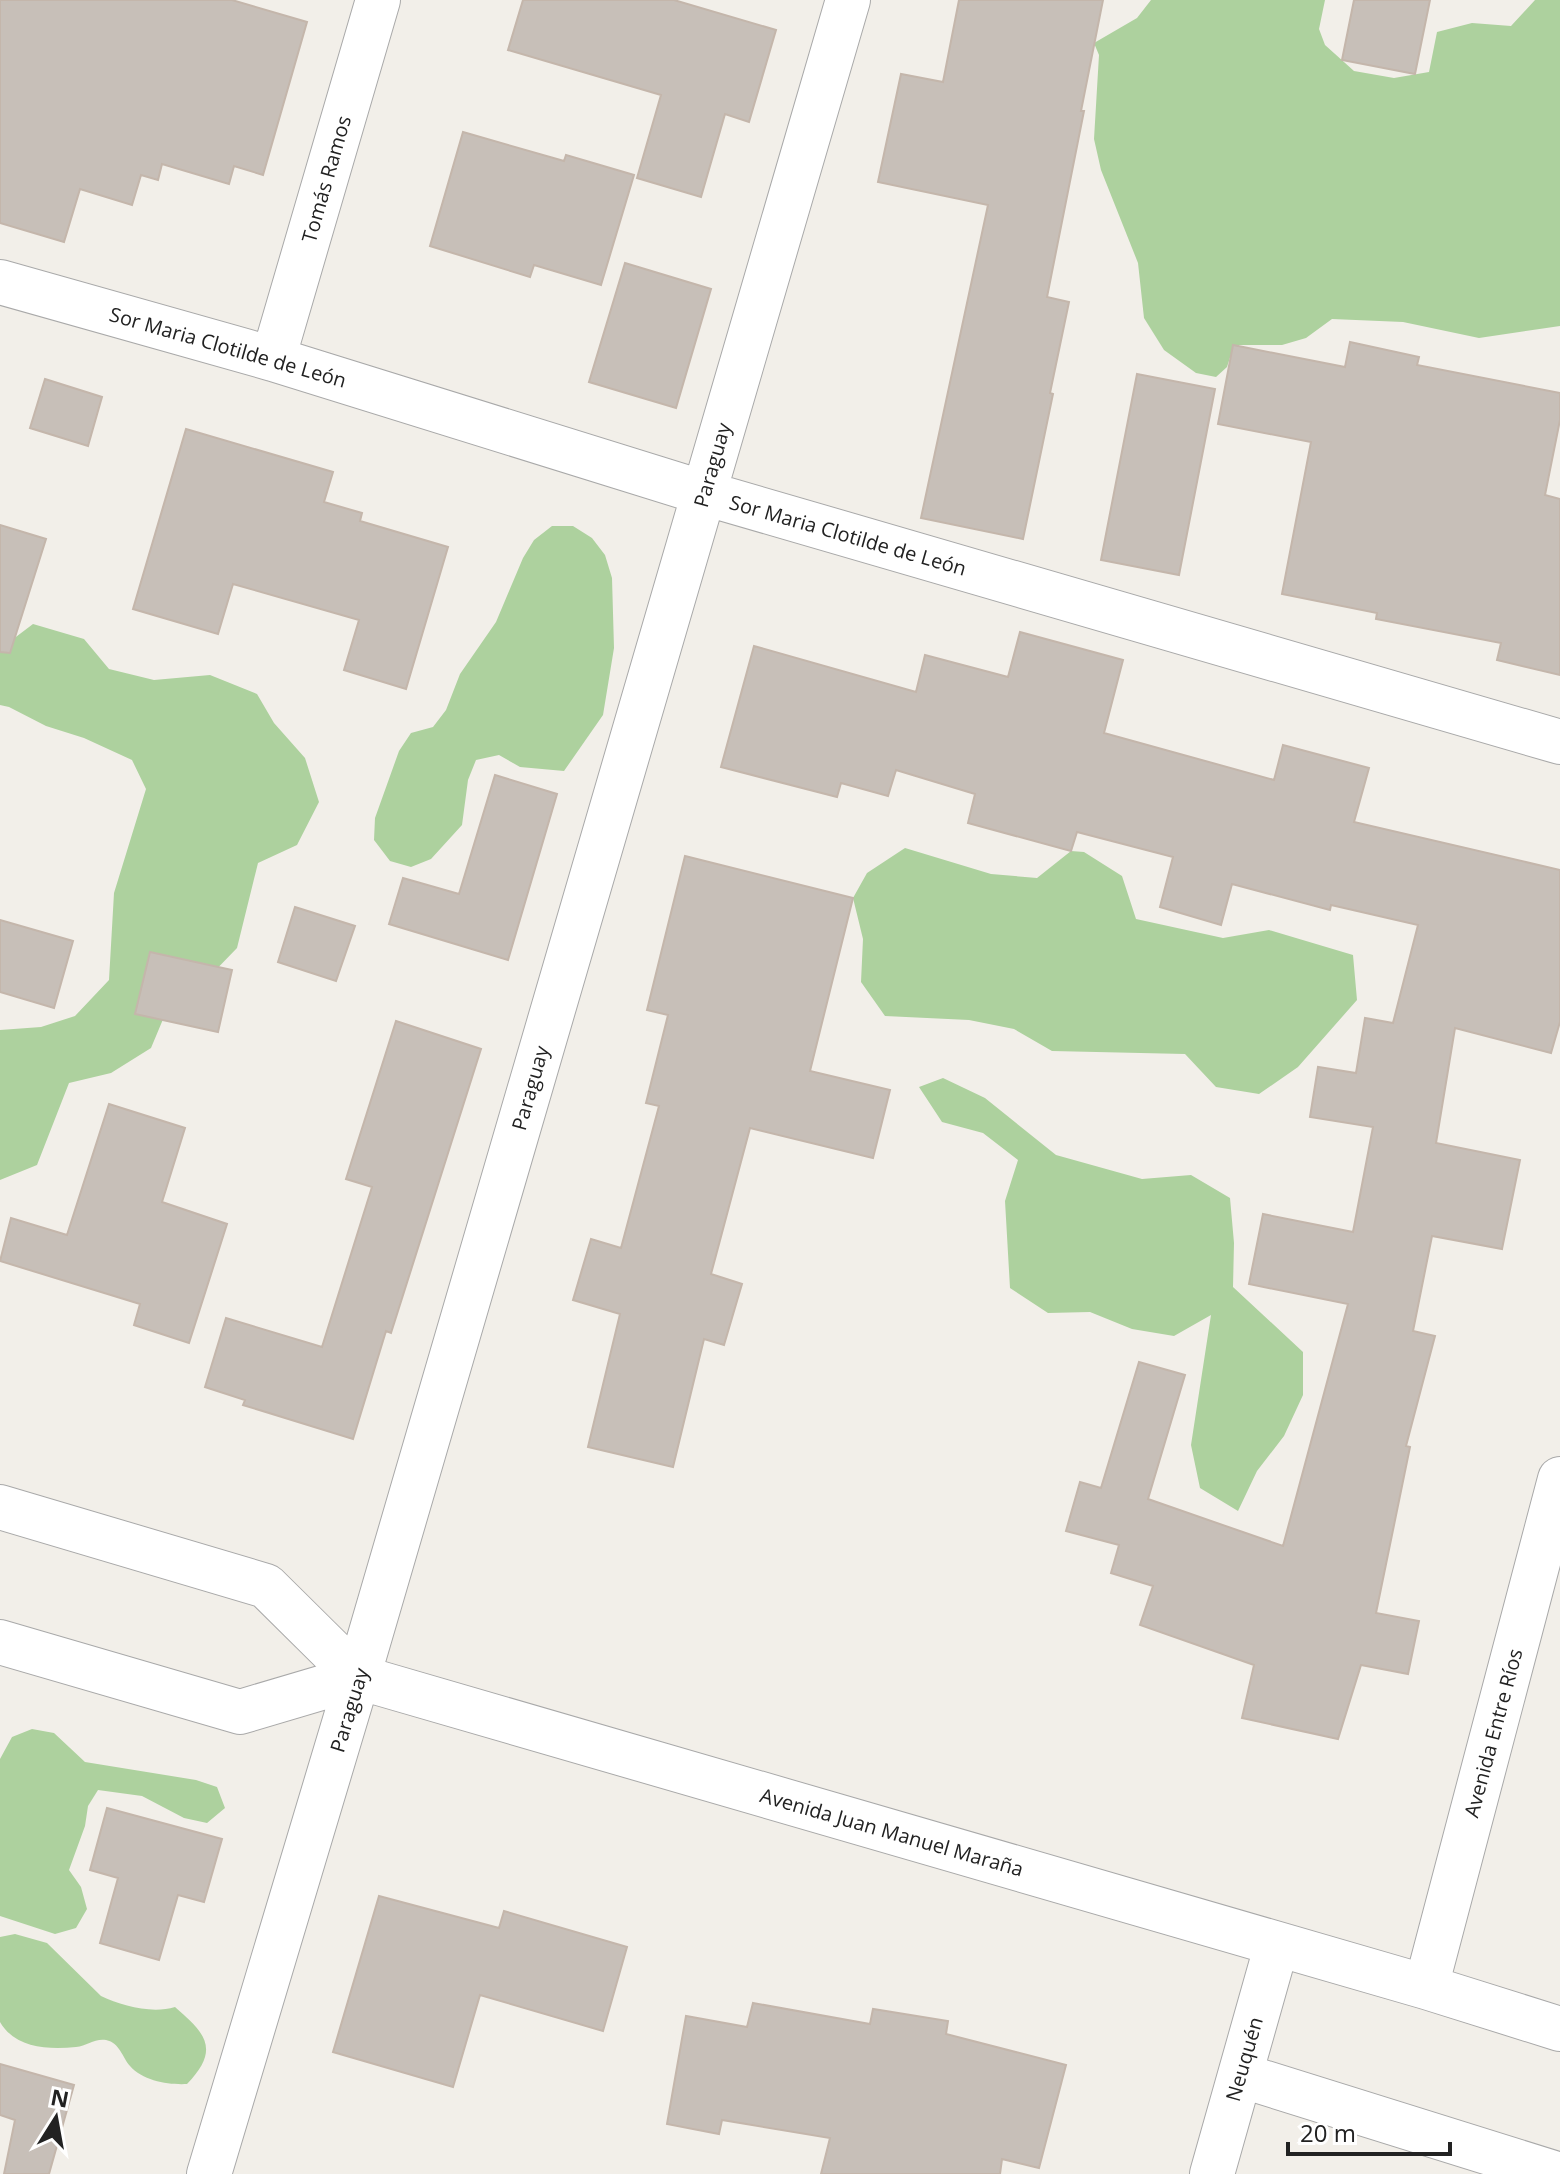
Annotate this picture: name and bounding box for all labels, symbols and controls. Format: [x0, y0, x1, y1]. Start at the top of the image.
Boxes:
street label: Tomás Ramos [295, 112, 357, 246]
street label: Sor Maria Clotilde de León [106, 300, 350, 394]
street label: Paraguay [687, 419, 737, 510]
street label: Sor Maria Clotilde de León [726, 488, 970, 582]
street label: Paraguay [505, 1042, 555, 1133]
street label: Avenida Entre Ríos [1457, 1646, 1529, 1820]
street label: Paraguay [323, 1664, 375, 1755]
street label: Avenida Juan Manuel Maraña [757, 1781, 1027, 1883]
street label: Neuquén [1219, 2014, 1269, 2104]
north arrow [16, 2078, 96, 2158]
text: N [48, 2081, 72, 2114]
scale bar [1288, 2106, 1450, 2156]
text: 20 m [1300, 2116, 1356, 2149]

